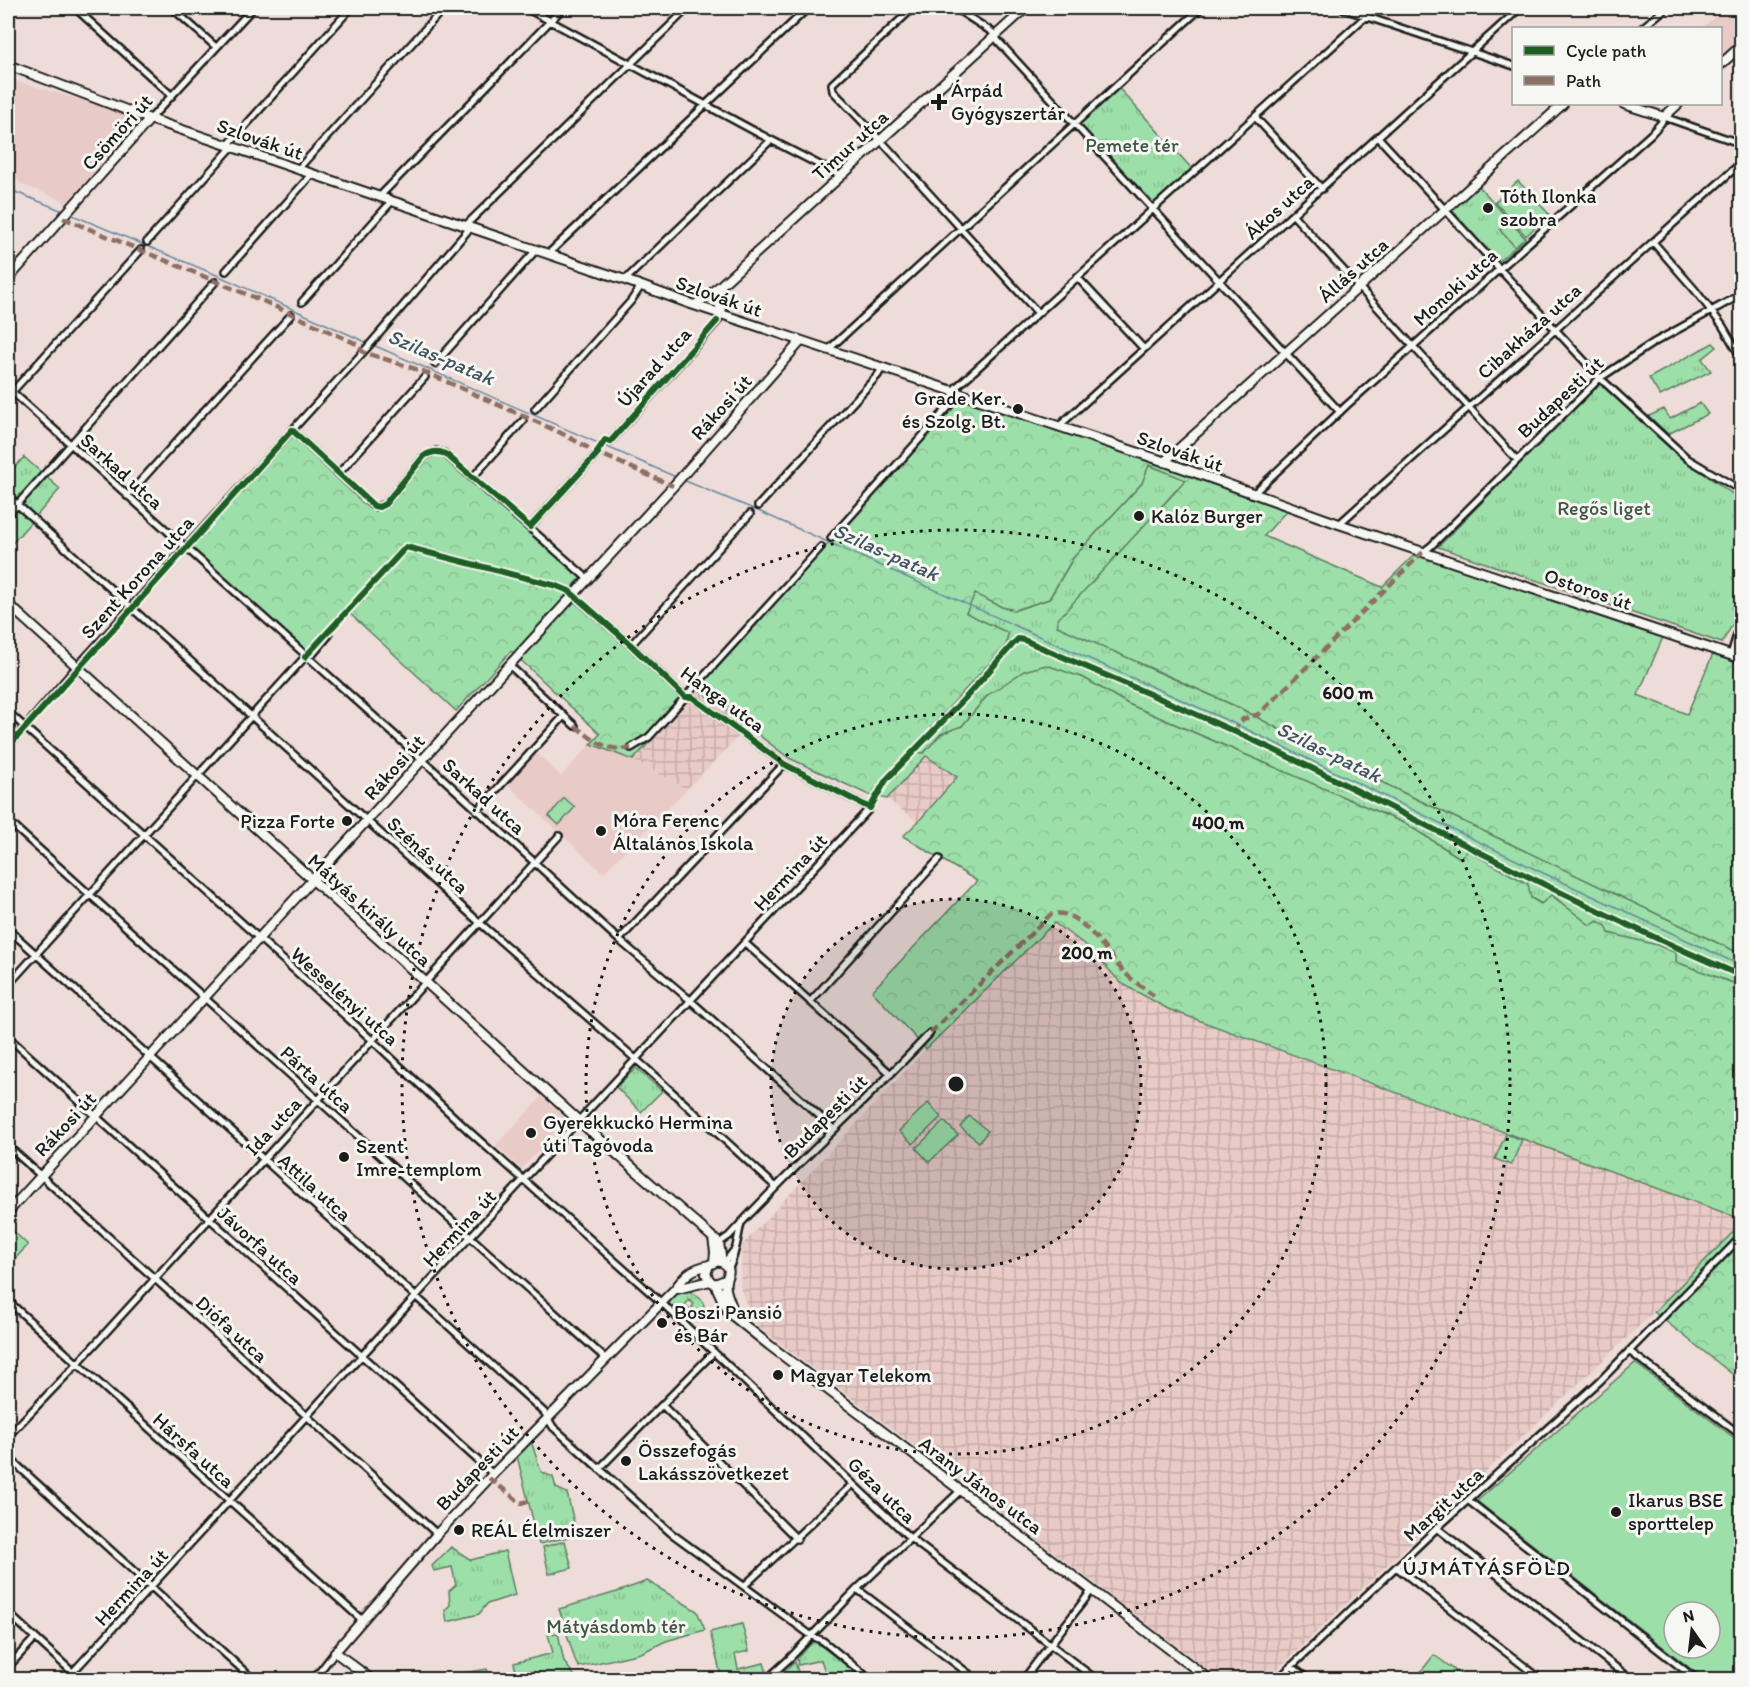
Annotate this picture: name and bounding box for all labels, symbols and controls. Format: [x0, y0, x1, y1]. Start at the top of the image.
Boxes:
legend [1512, 27, 1722, 105]
text: Cycle path [1566, 40, 1647, 62]
text: Path [1566, 70, 1601, 92]
place label: Árpád Gyógyszertár [951, 78, 1065, 125]
street label: Csömöri út [76, 89, 158, 175]
marker: Árpád Gyógyszertár [932, 95, 946, 109]
street label: Timur utca [807, 104, 894, 186]
street label: Szlovák út [214, 113, 307, 165]
park label: Pemete tér [1085, 133, 1179, 157]
street label: Ákos utca [1239, 169, 1319, 244]
place label: Tóth Ilonka szobra [1500, 184, 1596, 231]
marker: Tóth Ilonka szobra [1481, 201, 1495, 215]
street label: Állás utca [1313, 232, 1393, 308]
street label: Monoki utca [1408, 243, 1502, 331]
street label: Szlovák út [673, 270, 766, 322]
street label: Cibakháza utca [1472, 278, 1586, 384]
street label: Újarad utca [612, 322, 697, 412]
water label: Szilas-patak [384, 323, 499, 391]
street label: Budapesti út [1512, 351, 1608, 443]
street label: Rákosi út [685, 369, 757, 445]
place label: Grade Ker. és Szolg. Bt. [902, 386, 1006, 433]
marker: Grade Ker. és Szolg. Bt. [1011, 402, 1025, 416]
street label: Szlovák út [1134, 425, 1227, 477]
street label: Sarkad utca [76, 428, 169, 515]
park label: Regős liget [1557, 496, 1651, 520]
place label: Kalóz Burger [1151, 504, 1263, 528]
marker: Kalóz Burger [1132, 509, 1146, 523]
street label: Szent Korona utca [75, 510, 199, 643]
water label: Szilas-patak [830, 517, 944, 586]
street label: Ostoros út [1541, 563, 1635, 615]
street label: Hanga utca [676, 660, 770, 738]
text: 600 m [1323, 682, 1374, 704]
water label: Szilas-patak [1273, 716, 1386, 788]
street label: Rákosi út [358, 729, 430, 805]
street label: Sarkad utca [438, 753, 531, 840]
place label: Móra Ferenc Általános Iskola [613, 808, 754, 855]
place label: Pizza Forte [240, 809, 335, 833]
street label: Szénás utca [382, 811, 474, 899]
text: 400 m [1192, 812, 1245, 834]
marker: Pizza Forte [340, 814, 354, 828]
marker: Móra Ferenc Általános Iskola [594, 824, 608, 838]
street label: Hermina út [748, 828, 832, 916]
street label: Mátyás király utca [303, 848, 437, 972]
street label: Wesselényi utca [286, 941, 404, 1051]
text: 200 m [1062, 942, 1113, 964]
street label: Párta utca [276, 1040, 359, 1118]
street label: Budapesti út [778, 1069, 872, 1163]
centre of rings [946, 1074, 966, 1094]
street label: Rákosi út [29, 1087, 101, 1161]
street label: Ida utca [240, 1091, 307, 1160]
place label: Gyerekkuckó Hermina úti Tagóvoda [543, 1110, 734, 1157]
marker: Gyerekkuckó Hermina úti Tagóvoda [524, 1126, 538, 1140]
place label: Szent Imre-templom [356, 1134, 482, 1181]
street label: Attila utca [273, 1148, 357, 1227]
marker: Szent Imre-templom [337, 1150, 351, 1164]
street label: Hermina út [417, 1184, 501, 1272]
street label: Jávorfa utca [212, 1200, 308, 1290]
street label: Diófa utca [191, 1290, 273, 1368]
place label: Boszi Pansió és Bár [674, 1300, 782, 1347]
marker: Boszi Pansió és Bár [655, 1316, 669, 1330]
place label: Magyar Telekom [790, 1363, 931, 1387]
marker: Magyar Telekom [771, 1368, 785, 1382]
street label: Hársfa utca [148, 1407, 240, 1493]
street label: Budapesti út [430, 1420, 524, 1516]
street label: Arany János utca [914, 1431, 1048, 1540]
place label: Összefogás Lakásszövetkezet [638, 1438, 789, 1485]
street label: Géza utca [843, 1452, 922, 1529]
marker: Összefogás Lakásszövetkezet [619, 1454, 633, 1468]
street label: Margit utca [1398, 1461, 1488, 1546]
place label: Ikarus BSE sporttelep [1628, 1488, 1723, 1535]
marker: Ikarus BSE sporttelep [1609, 1505, 1623, 1519]
place label: REÁL Élelmiszer [471, 1518, 611, 1542]
marker: REÁL Élelmiszer [452, 1523, 466, 1537]
street label: Hermina út [89, 1543, 173, 1631]
district label: ÚJMÁTYÁSFÖLD [1402, 1555, 1572, 1580]
north arrow [1662, 1600, 1722, 1660]
text: N [1681, 1605, 1696, 1626]
park label: Mátyásdomb tér [546, 1614, 686, 1638]

